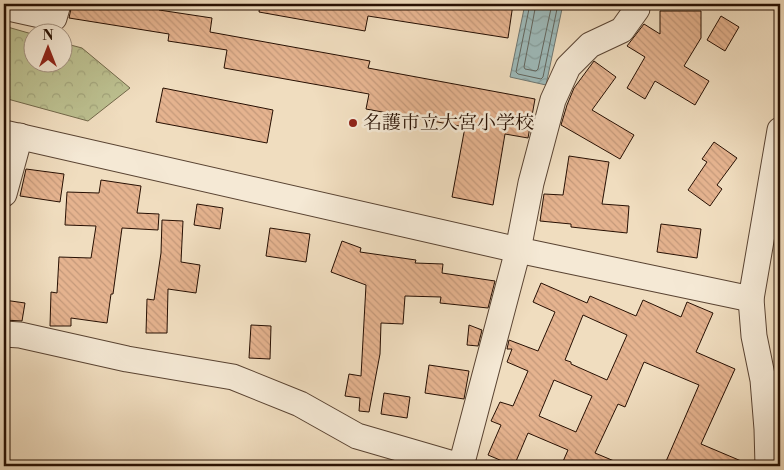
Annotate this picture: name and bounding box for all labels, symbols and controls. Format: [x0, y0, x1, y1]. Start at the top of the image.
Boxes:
north arrow [22, 22, 72, 72]
text: N [42, 27, 54, 45]
place label: 名護市立大宮小学校 [363, 111, 534, 135]
marker: 名護市立大宮小学校 [347, 117, 359, 129]

